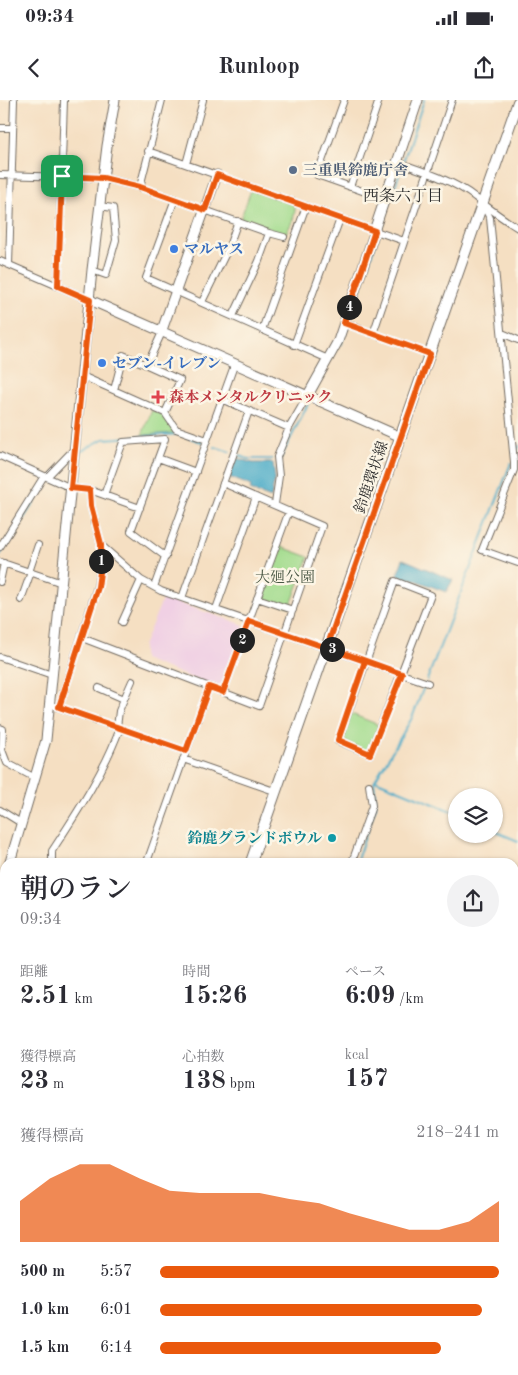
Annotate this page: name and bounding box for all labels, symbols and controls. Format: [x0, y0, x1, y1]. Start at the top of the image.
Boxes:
text: 09:34 [25, 8, 74, 27]
icon: back [20, 54, 48, 82]
icon: share [470, 54, 498, 82]
text: Runloop [218, 56, 300, 78]
pin [41, 155, 83, 197]
icon: arrive [48, 162, 76, 190]
place label: 三重県鈴鹿庁舎 [303, 162, 409, 179]
marker: 三重県鈴鹿庁舎 [287, 164, 299, 176]
district label: 西条六丁目 [363, 187, 443, 205]
place label: マルヤス [184, 242, 244, 258]
marker: マルヤス [168, 243, 180, 255]
pin: 4 [336, 294, 362, 320]
text: 4 [345, 300, 354, 314]
place label: セブン-イレブン [112, 355, 221, 372]
marker: セブン-イレブン [96, 357, 108, 369]
place label: 森本メンタルクリニック [169, 389, 332, 406]
marker: 森本メンタルクリニック [151, 390, 165, 404]
street label: 鈴鹿環状線 [351, 439, 392, 515]
pin: 1 [88, 548, 114, 574]
text: 1 [97, 554, 106, 568]
park label: 大廻公園 [255, 569, 315, 586]
pin: 2 [230, 628, 254, 652]
text: 2 [238, 633, 247, 647]
pin: 3 [320, 636, 344, 662]
text: 3 [328, 642, 337, 656]
map controls [448, 788, 503, 843]
button: layers [448, 788, 503, 843]
place label: 鈴鹿グランドボウル [187, 830, 322, 847]
marker: 鈴鹿グランドボウル [326, 832, 338, 844]
button: share [447, 875, 499, 927]
text: 朝のラン [20, 877, 132, 905]
text: 09:34 [20, 912, 62, 928]
text: 距離 [20, 965, 48, 979]
text: 時間 [182, 965, 210, 979]
text: ペース [345, 965, 386, 979]
text: 2.51 [20, 984, 71, 1009]
text: 15:26 [182, 984, 247, 1009]
text: 6:09 [345, 984, 395, 1009]
text: km [71, 992, 93, 1006]
text: /km [395, 992, 424, 1006]
text: kcal [345, 1048, 369, 1062]
text: 獲得標高 [20, 1050, 76, 1064]
text: 心拍数 [182, 1050, 224, 1064]
text: 157 [345, 1067, 388, 1092]
text: 23 [20, 1069, 49, 1094]
text: 138 [182, 1069, 226, 1094]
text: m [49, 1077, 64, 1091]
text: bpm [226, 1077, 255, 1091]
text: 218–241 m [416, 1125, 499, 1141]
text: 獲得標高 [20, 1129, 84, 1145]
text: 500 m [20, 1264, 65, 1280]
text: 5:57 [100, 1264, 132, 1280]
text: 1.0 km [20, 1302, 69, 1318]
text: 6:01 [100, 1302, 132, 1318]
text: 1.5 km [20, 1340, 69, 1356]
text: 6:14 [100, 1340, 132, 1356]

